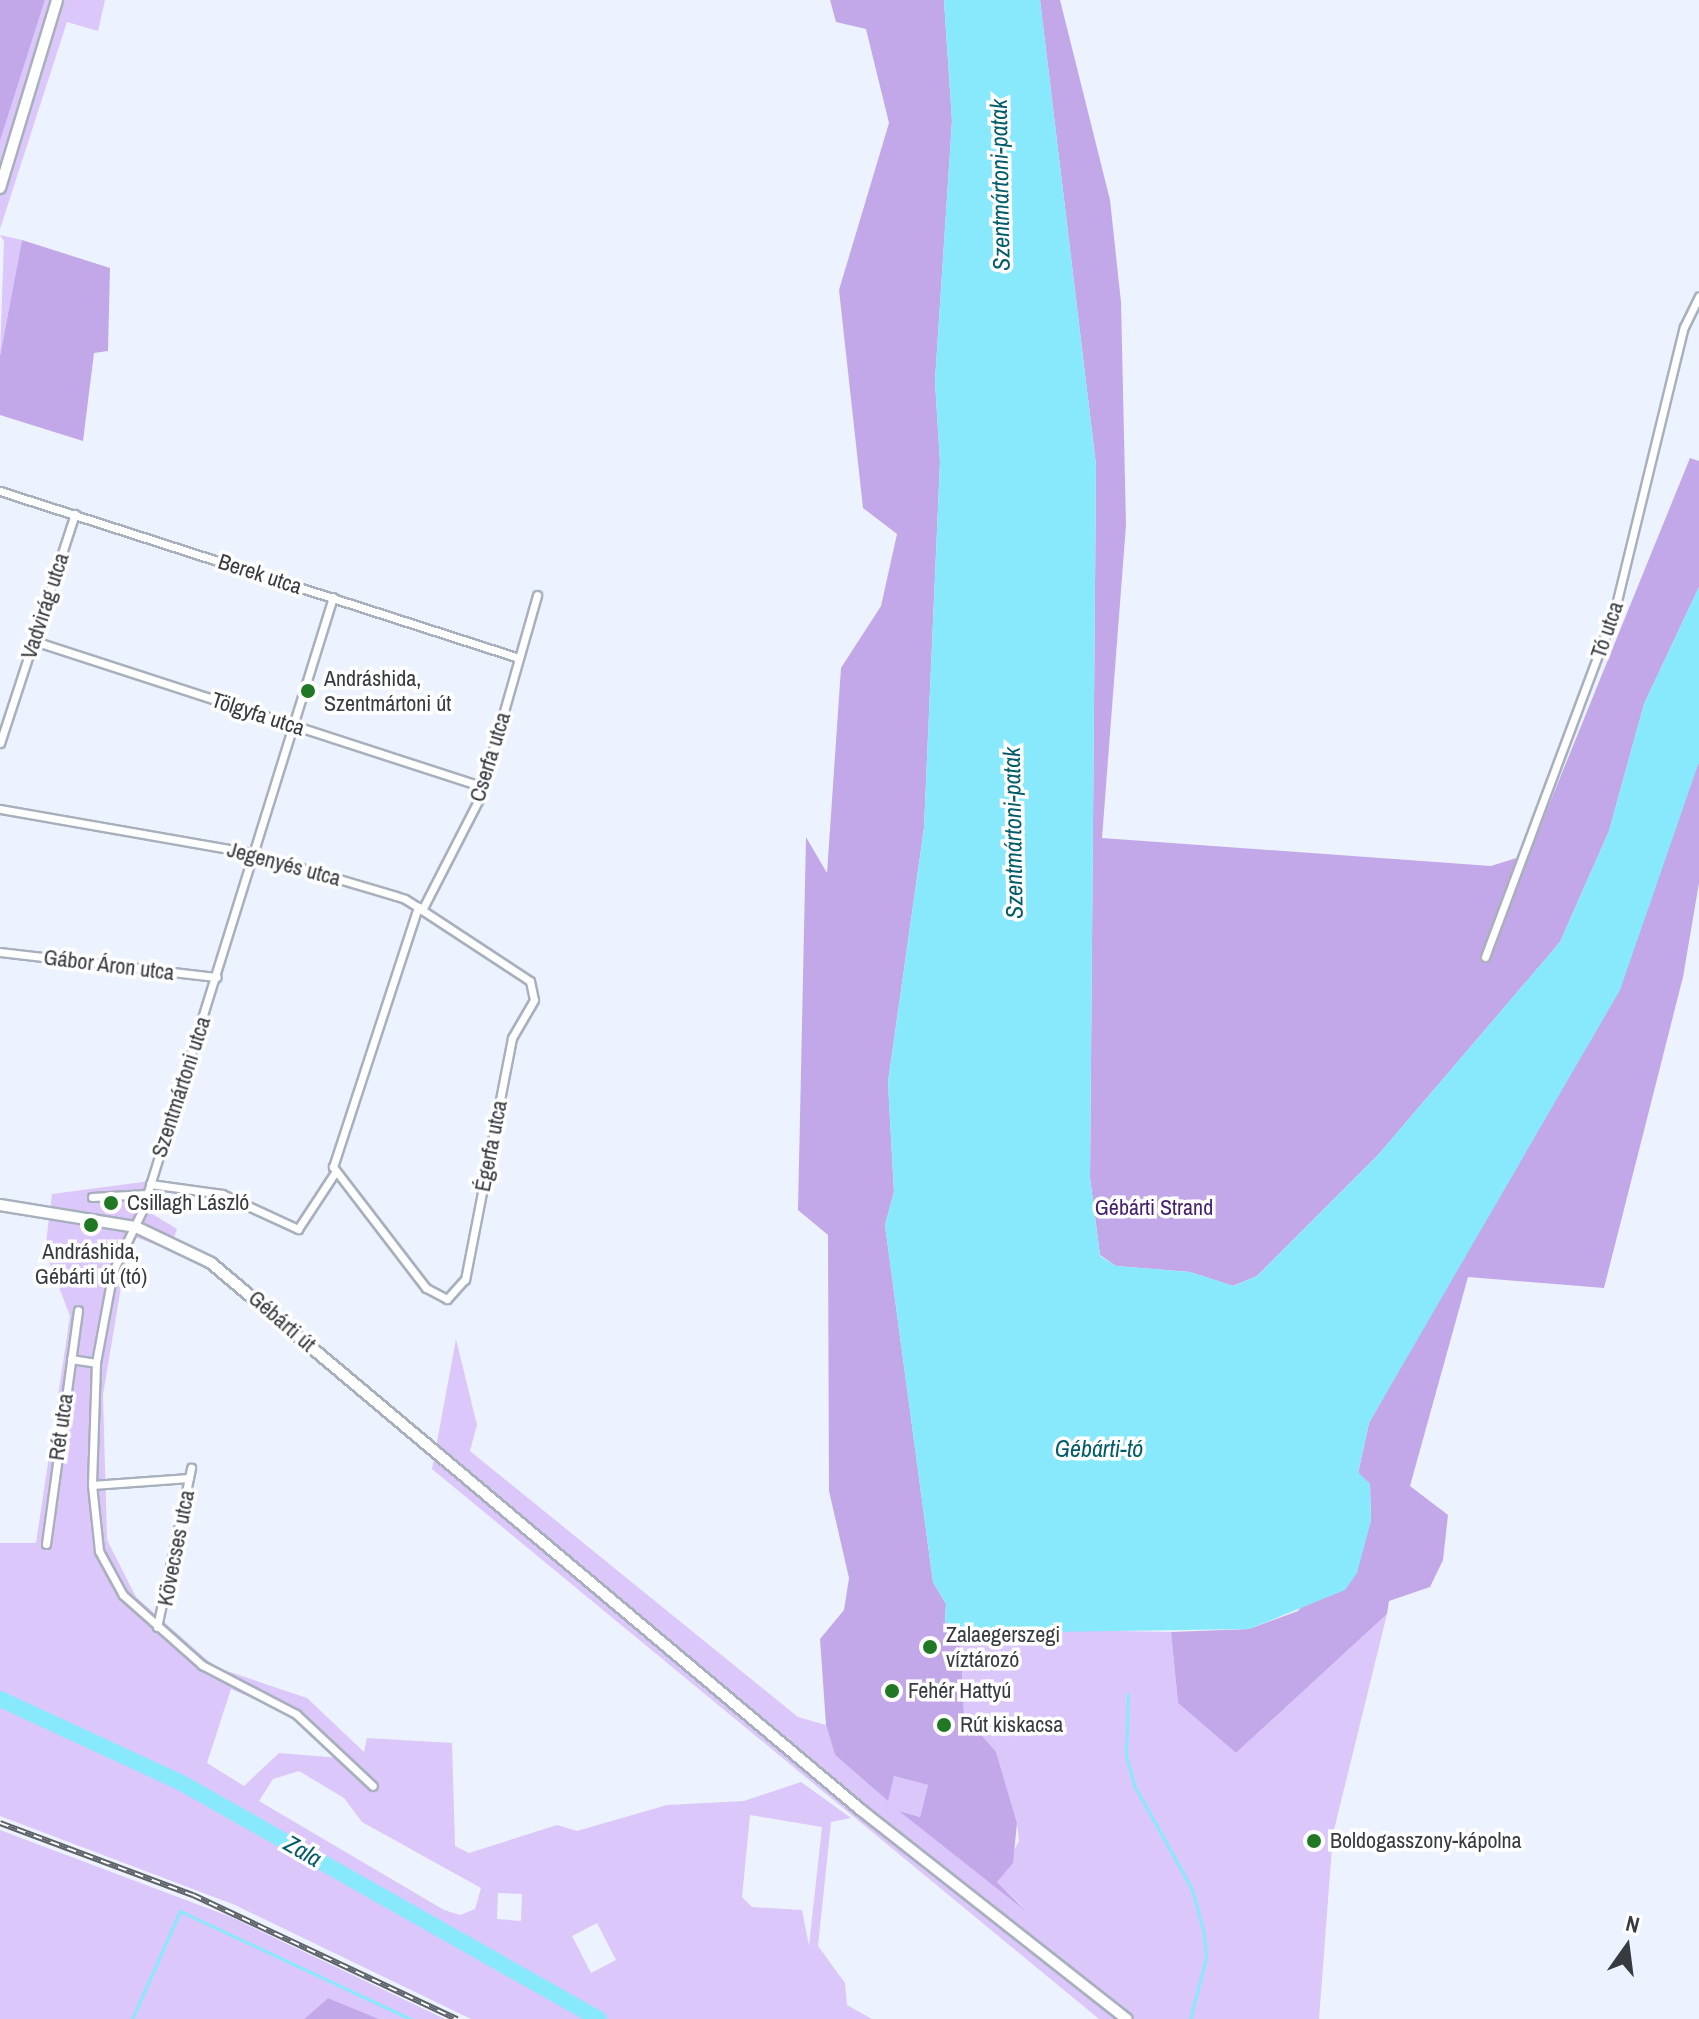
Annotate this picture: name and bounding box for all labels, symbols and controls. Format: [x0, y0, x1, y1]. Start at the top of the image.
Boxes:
water label: Szentmártoni-patak [984, 99, 1016, 271]
street label: Berek utca [215, 548, 305, 600]
street label: Vadvirág utca [15, 550, 75, 662]
street label: Tó utca [1585, 598, 1629, 662]
place label: Andráshida, Szentmártoni út [324, 665, 451, 716]
marker: Andráshida, Szentmártoni út [299, 682, 317, 700]
street label: Tölgyfa utca [208, 687, 308, 741]
street label: Cserfa utca [464, 709, 516, 805]
water label: Szentmártoni-patak [997, 747, 1029, 919]
street label: Jegenyés utca [224, 836, 344, 892]
street label: Gábor Áron utca [42, 944, 176, 986]
street label: Szentmártoni utca [146, 1013, 216, 1161]
street label: Égerfa utca [469, 1098, 513, 1194]
place label: Csillagh László [127, 1190, 249, 1216]
marker: Csillagh László [102, 1194, 120, 1212]
park label: Gébárti Strand [1095, 1195, 1213, 1221]
marker: Andráshida, Gébárti út (tó) [82, 1216, 100, 1234]
place label: Andráshida, Gébárti út (tó) [35, 1238, 147, 1290]
street label: Gébárti út [243, 1285, 321, 1357]
street label: Rét utca [43, 1392, 79, 1462]
water label: Gébárti-tó [1055, 1435, 1143, 1463]
street label: Kövecses utca [152, 1488, 200, 1608]
place label: Zalaegerszegi víztározó [946, 1621, 1060, 1672]
marker: Zalaegerszegi víztározó [921, 1638, 939, 1656]
place label: Fehér Hattyú [908, 1678, 1011, 1704]
marker: Fehér Hattyú [883, 1682, 901, 1700]
place label: Rút kiskacsa [960, 1712, 1063, 1738]
marker: Rút kiskacsa [935, 1716, 953, 1734]
place label: Boldogasszony-kápolna [1330, 1828, 1522, 1854]
water label: Zala [279, 1829, 327, 1873]
marker: Boldogasszony-kápolna [1305, 1832, 1323, 1850]
north arrow [1587, 1907, 1667, 1987]
text: N [1623, 1908, 1643, 1940]

